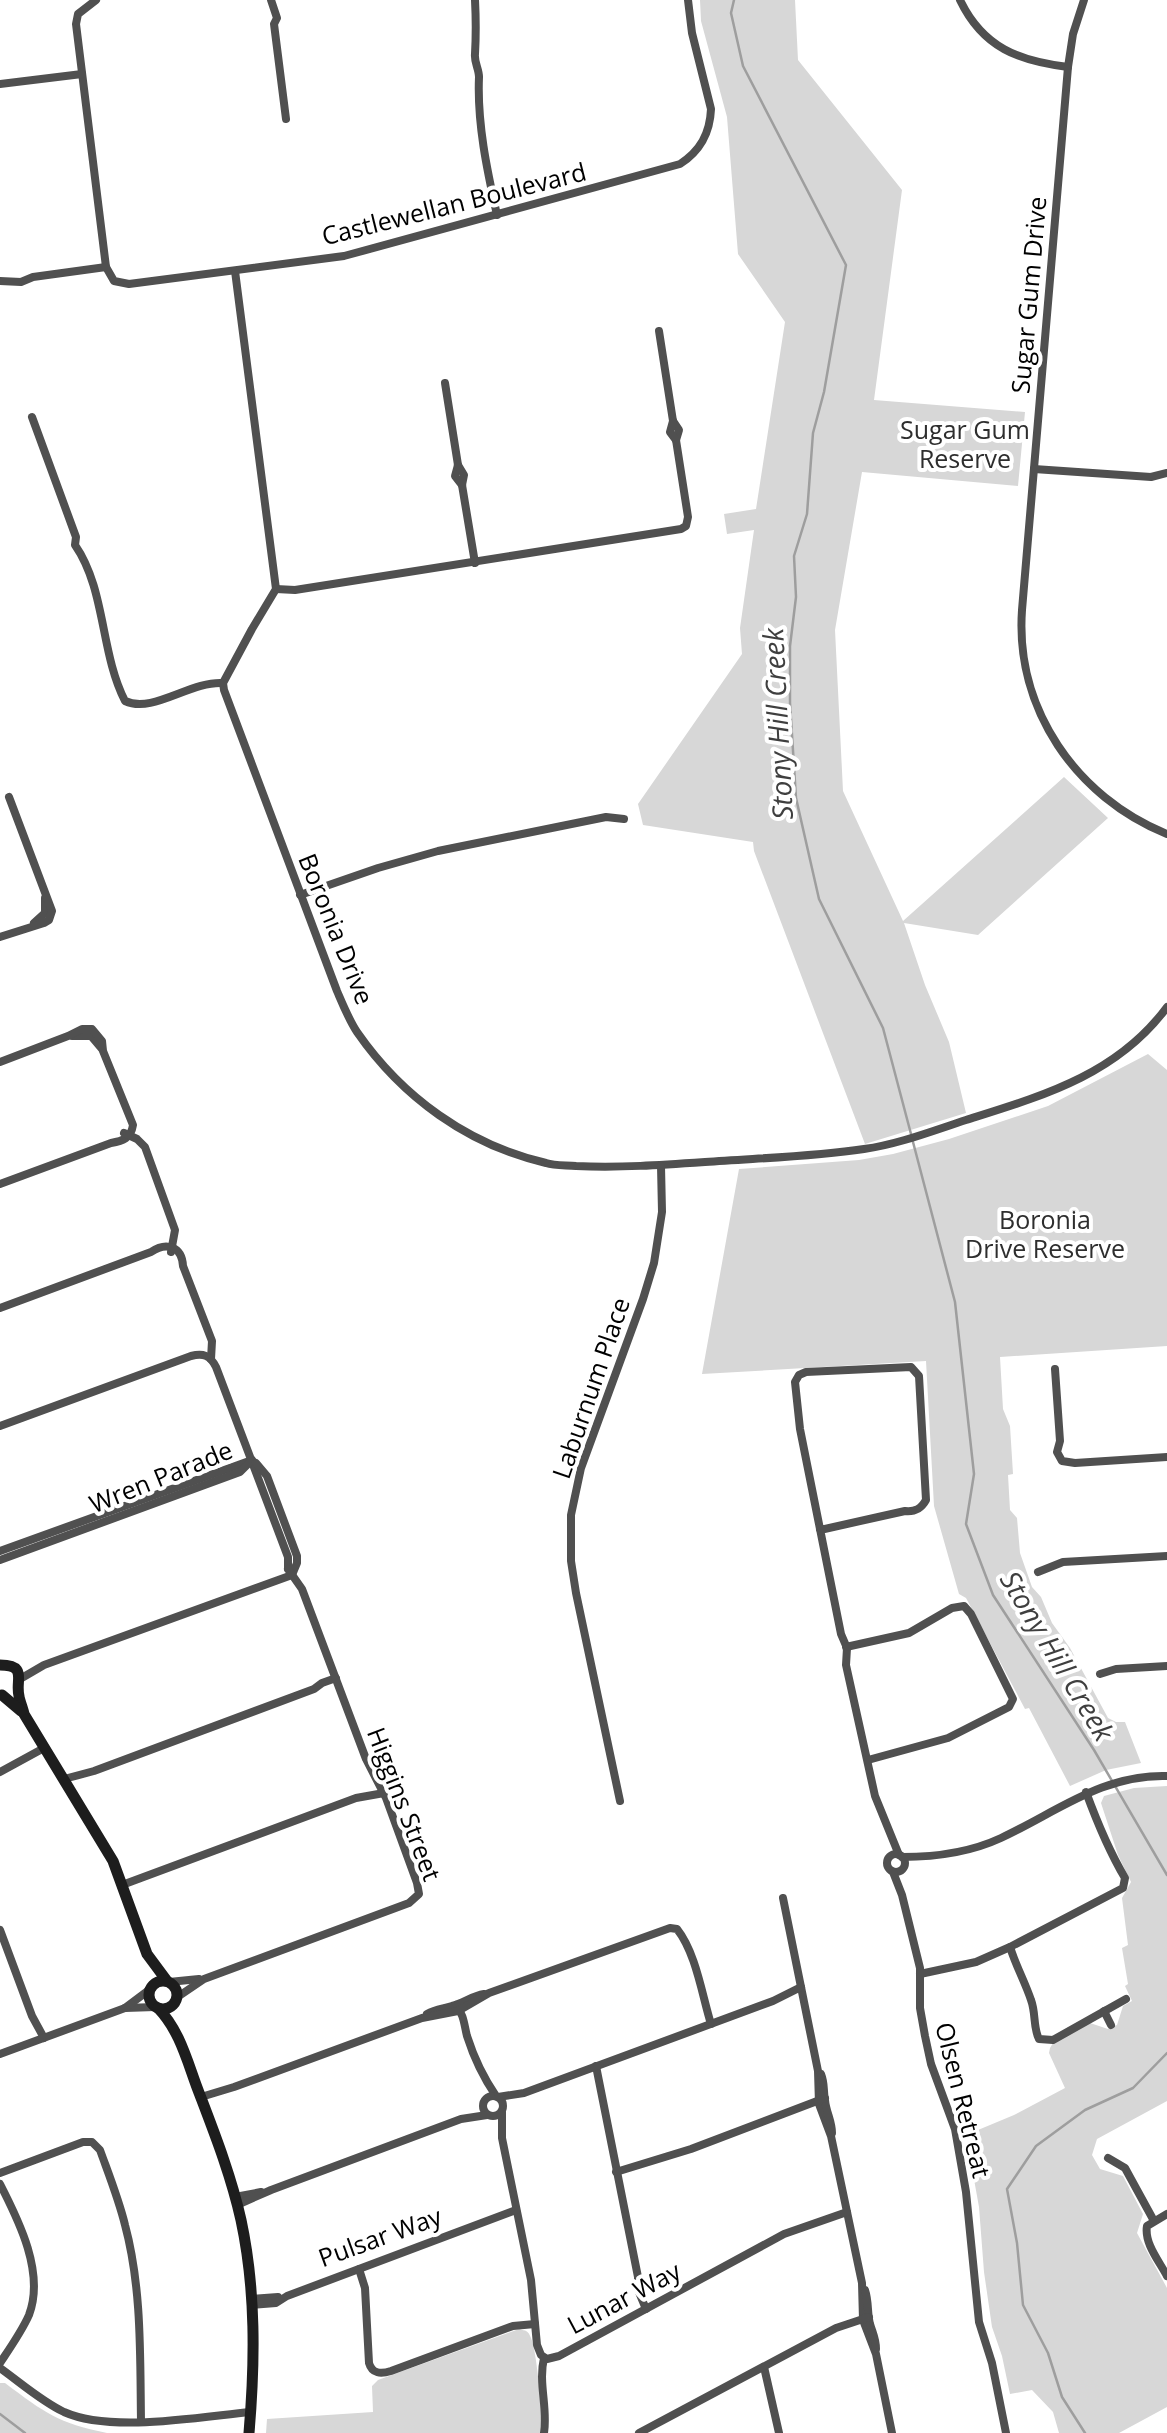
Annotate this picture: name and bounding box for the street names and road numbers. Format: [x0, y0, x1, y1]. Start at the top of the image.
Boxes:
street label: Castlewellan Boulevard [318, 154, 590, 252]
street label: Sugar Gum Drive [1002, 195, 1054, 395]
street label: Boronia Drive [291, 848, 383, 1009]
street label: Laburnum Place [543, 1293, 637, 1483]
street label: Wren Parade [84, 1432, 237, 1520]
street label: Higgins Street [360, 1722, 450, 1885]
street label: Olsen Retreat [928, 2019, 1000, 2181]
street label: Pulsar Way [313, 2198, 446, 2274]
street label: Lunar Way [561, 2253, 687, 2341]

